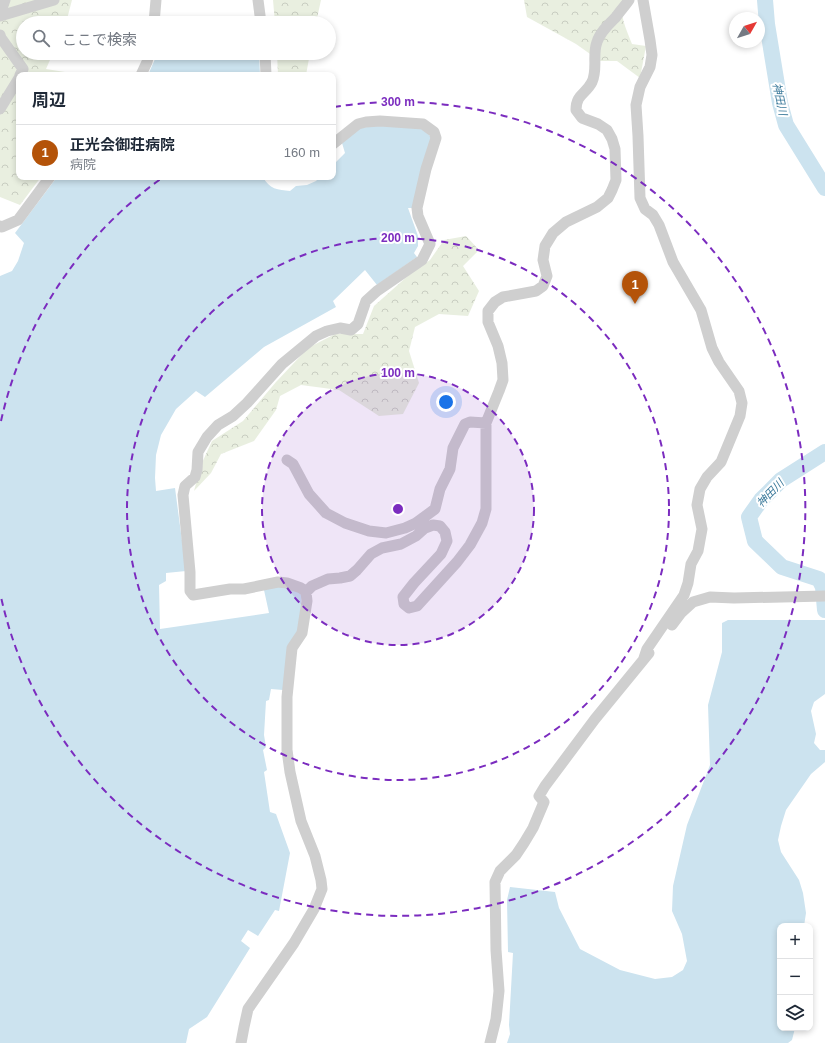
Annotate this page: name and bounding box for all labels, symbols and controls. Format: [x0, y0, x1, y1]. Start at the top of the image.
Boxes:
north arrow [729, 12, 765, 48]
search box [16, 16, 336, 60]
icon: search [30, 27, 52, 49]
text: ここで検索 [62, 31, 137, 48]
water label: 神田川 [771, 82, 790, 117]
text: 周辺 [32, 91, 66, 110]
text: 300 m [381, 95, 415, 109]
text: 正光会御荘病院 [70, 136, 175, 153]
text: 1 [41, 145, 49, 160]
text: 160 m [284, 145, 320, 160]
text: 病院 [70, 157, 96, 172]
text: 200 m [381, 231, 415, 245]
pin: 1 [622, 271, 648, 304]
text: 100 m [381, 366, 415, 380]
your location [436, 392, 456, 412]
water label: 神田川 [754, 476, 786, 509]
centre of rings [391, 502, 405, 516]
map controls [777, 923, 813, 1031]
button: + [777, 923, 813, 959]
button: − [777, 959, 813, 995]
button: layers [777, 995, 813, 1031]

